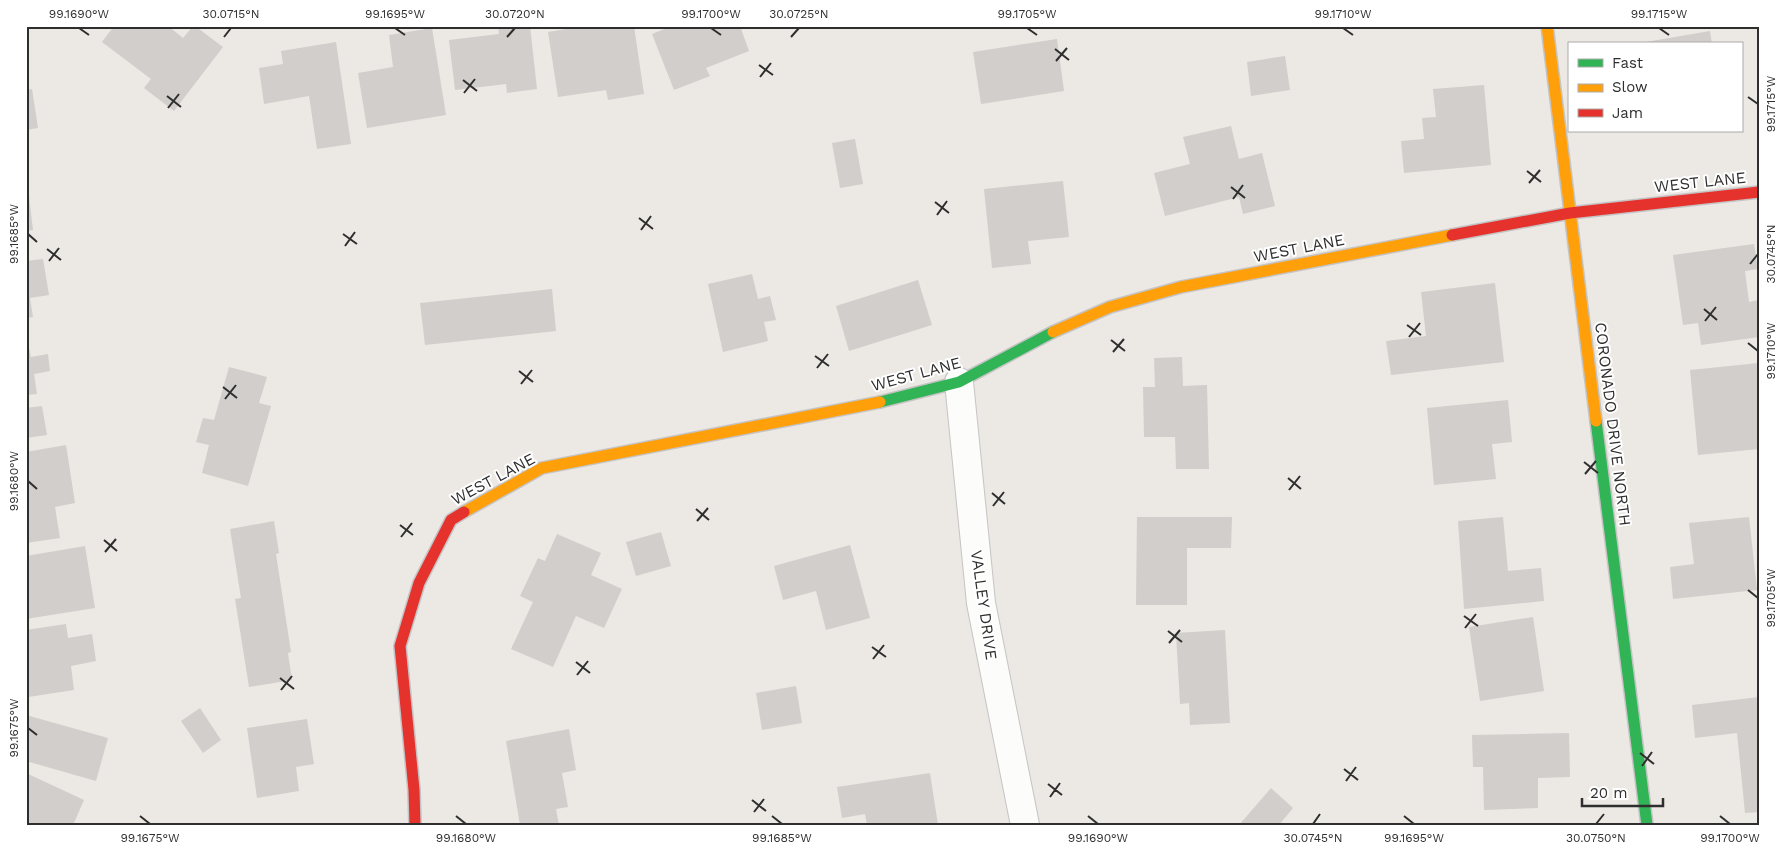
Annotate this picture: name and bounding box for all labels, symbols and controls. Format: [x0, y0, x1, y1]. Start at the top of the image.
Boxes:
text: 99.1690°W [49, 7, 110, 21]
text: 30.0715°N [202, 7, 260, 21]
text: 99.1695°W [365, 7, 425, 21]
text: 30.0720°N [485, 7, 545, 21]
text: 99.1700°W [681, 7, 741, 21]
text: 30.0725°N [769, 7, 829, 21]
text: 99.1705°W [997, 7, 1057, 21]
text: 99.1710°W [1314, 7, 1372, 21]
text: 99.1715°W [1631, 7, 1688, 21]
legend [1568, 42, 1742, 132]
text: Fast [1612, 54, 1644, 72]
text: 99.1715°W [1764, 75, 1778, 132]
text: Slow [1612, 78, 1648, 96]
text: Jam [1612, 104, 1643, 122]
street label: WEST LANE [1653, 168, 1747, 196]
text: 99.1685°W [7, 204, 21, 264]
text: 30.0745°N [1764, 225, 1778, 283]
street label: WEST LANE [1252, 230, 1346, 266]
street label: CORONADO DRIVE NORTH [1591, 321, 1635, 527]
text: 99.1710°W [1764, 322, 1778, 380]
street label: WEST LANE [869, 353, 963, 395]
street label: WEST LANE [448, 449, 538, 509]
text: 99.1680°W [7, 450, 21, 511]
street label: VALLEY DRIVE [967, 549, 1001, 661]
text: 99.1705°W [1764, 568, 1778, 628]
text: 99.1675°W [7, 698, 21, 758]
scale bar [1582, 776, 1664, 808]
text: 20 m [1590, 784, 1628, 802]
text: 99.1675°W [120, 831, 180, 845]
text: 99.1680°W [436, 831, 497, 845]
text: 99.1685°W [752, 831, 812, 845]
text: 99.1690°W [1068, 831, 1129, 845]
text: 30.0745°N [1284, 831, 1342, 845]
text: 99.1695°W [1384, 831, 1444, 845]
text: 30.0750°N [1566, 831, 1626, 845]
text: 99.1700°W [1700, 831, 1760, 845]

